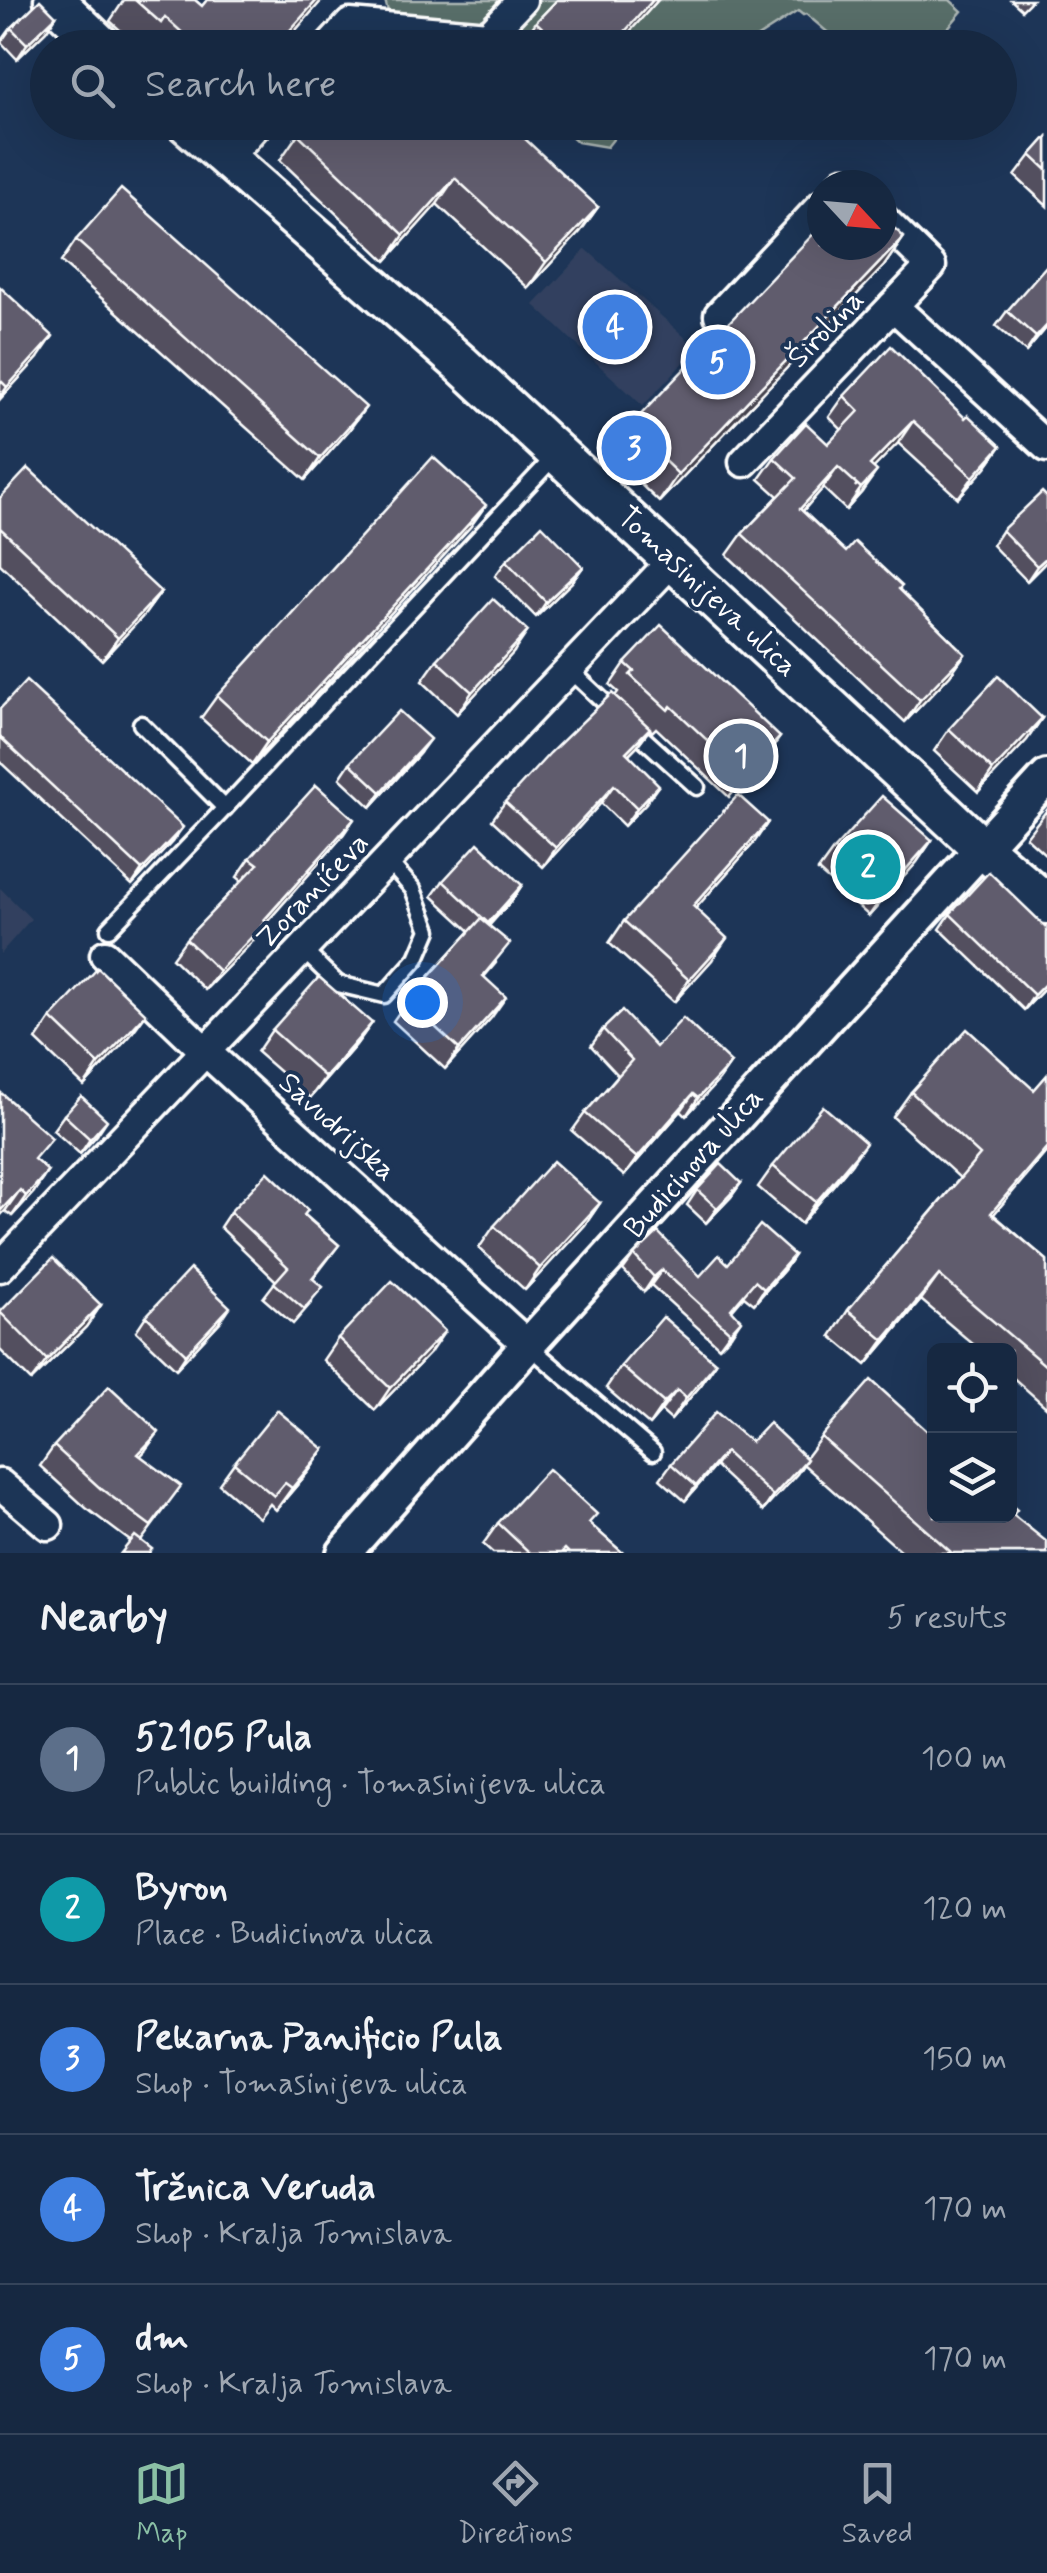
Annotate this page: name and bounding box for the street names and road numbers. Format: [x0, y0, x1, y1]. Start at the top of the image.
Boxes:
street label: Širolina [779, 281, 873, 377]
street label: Tomasinijeva ulica [608, 498, 806, 686]
street label: Zoranićeva [248, 824, 378, 958]
street label: Savudrijska [270, 1064, 404, 1190]
street label: Budicinova ulica [616, 1079, 772, 1247]

